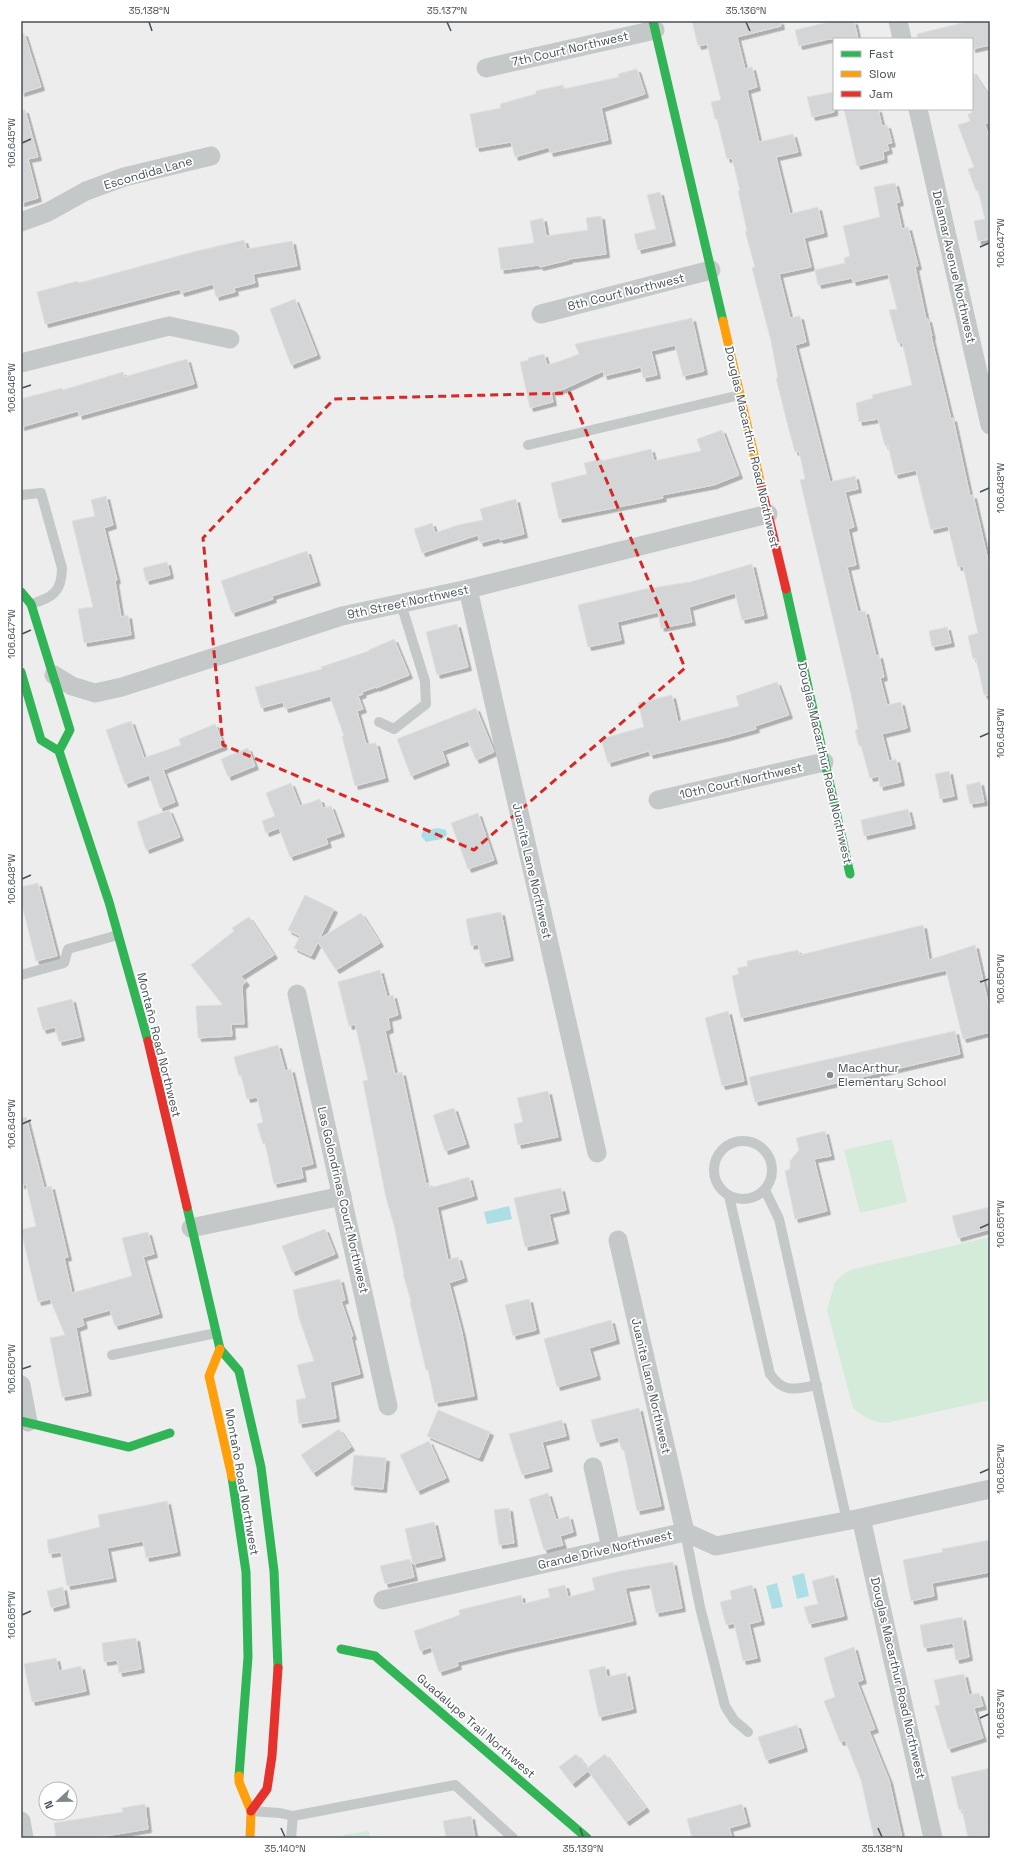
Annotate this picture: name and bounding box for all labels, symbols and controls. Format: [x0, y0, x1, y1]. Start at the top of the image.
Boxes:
text: 35.138°N [128, 4, 170, 17]
text: 35.137°N [427, 4, 467, 17]
text: 35.136°N [726, 4, 766, 17]
street label: 7th Court Northwest [510, 28, 630, 70]
legend [833, 38, 973, 110]
text: Fast [869, 46, 894, 62]
text: Slow [869, 66, 896, 82]
text: Jam [869, 86, 893, 102]
text: 106.645°W [5, 118, 18, 168]
street label: Escondida Lane [102, 153, 194, 193]
street label: Delamar Avenue Northwest [929, 189, 979, 345]
text: 106.647°W [994, 218, 1007, 268]
street label: 8th Court Northwest [566, 270, 686, 314]
street label: Douglas Macarthur Road Northwest [721, 345, 783, 549]
text: 106.646°W [5, 363, 18, 413]
text: 106.648°W [994, 463, 1007, 513]
street label: 9th Street Northwest [346, 581, 470, 623]
text: 106.647°W [5, 609, 18, 659]
street label: Douglas Macarthur Road Northwest [794, 661, 856, 865]
text: 106.649°W [994, 708, 1007, 758]
street label: 10th Court Northwest [678, 759, 804, 803]
street label: Juanita Lane Northwest [509, 802, 555, 940]
text: 106.648°W [5, 854, 18, 904]
text: 106.650°W [994, 954, 1007, 1004]
street label: Montaño Road Northwest [133, 971, 185, 1119]
place label: MacArthur Elementary School [838, 1060, 946, 1090]
marker: MacArthur Elementary School [825, 1070, 835, 1080]
text: 106.649°W [5, 1099, 18, 1149]
street label: Las Golondrinas Court Northwest [314, 1105, 372, 1295]
text: 106.651°W [994, 1200, 1007, 1248]
street label: Juanita Lane Northwest [628, 1317, 674, 1455]
text: 106.650°W [5, 1344, 18, 1394]
street label: Montaño Road Northwest [221, 1407, 263, 1557]
text: 106.652°W [994, 1444, 1007, 1494]
street label: Grande Drive Northwest [536, 1527, 674, 1573]
street label: Douglas Macarthur Road Northwest [867, 1576, 929, 1780]
text: 106.651°W [5, 1591, 18, 1639]
street label: Guadalupe Trail Northwest [413, 1670, 539, 1782]
text: 106.653°W [994, 1689, 1007, 1739]
north arrow [38, 1781, 78, 1821]
text: N [41, 1799, 57, 1811]
text: 35.140°N [264, 1842, 306, 1855]
text: 35.139°N [563, 1842, 603, 1855]
text: 35.138°N [861, 1842, 903, 1855]

